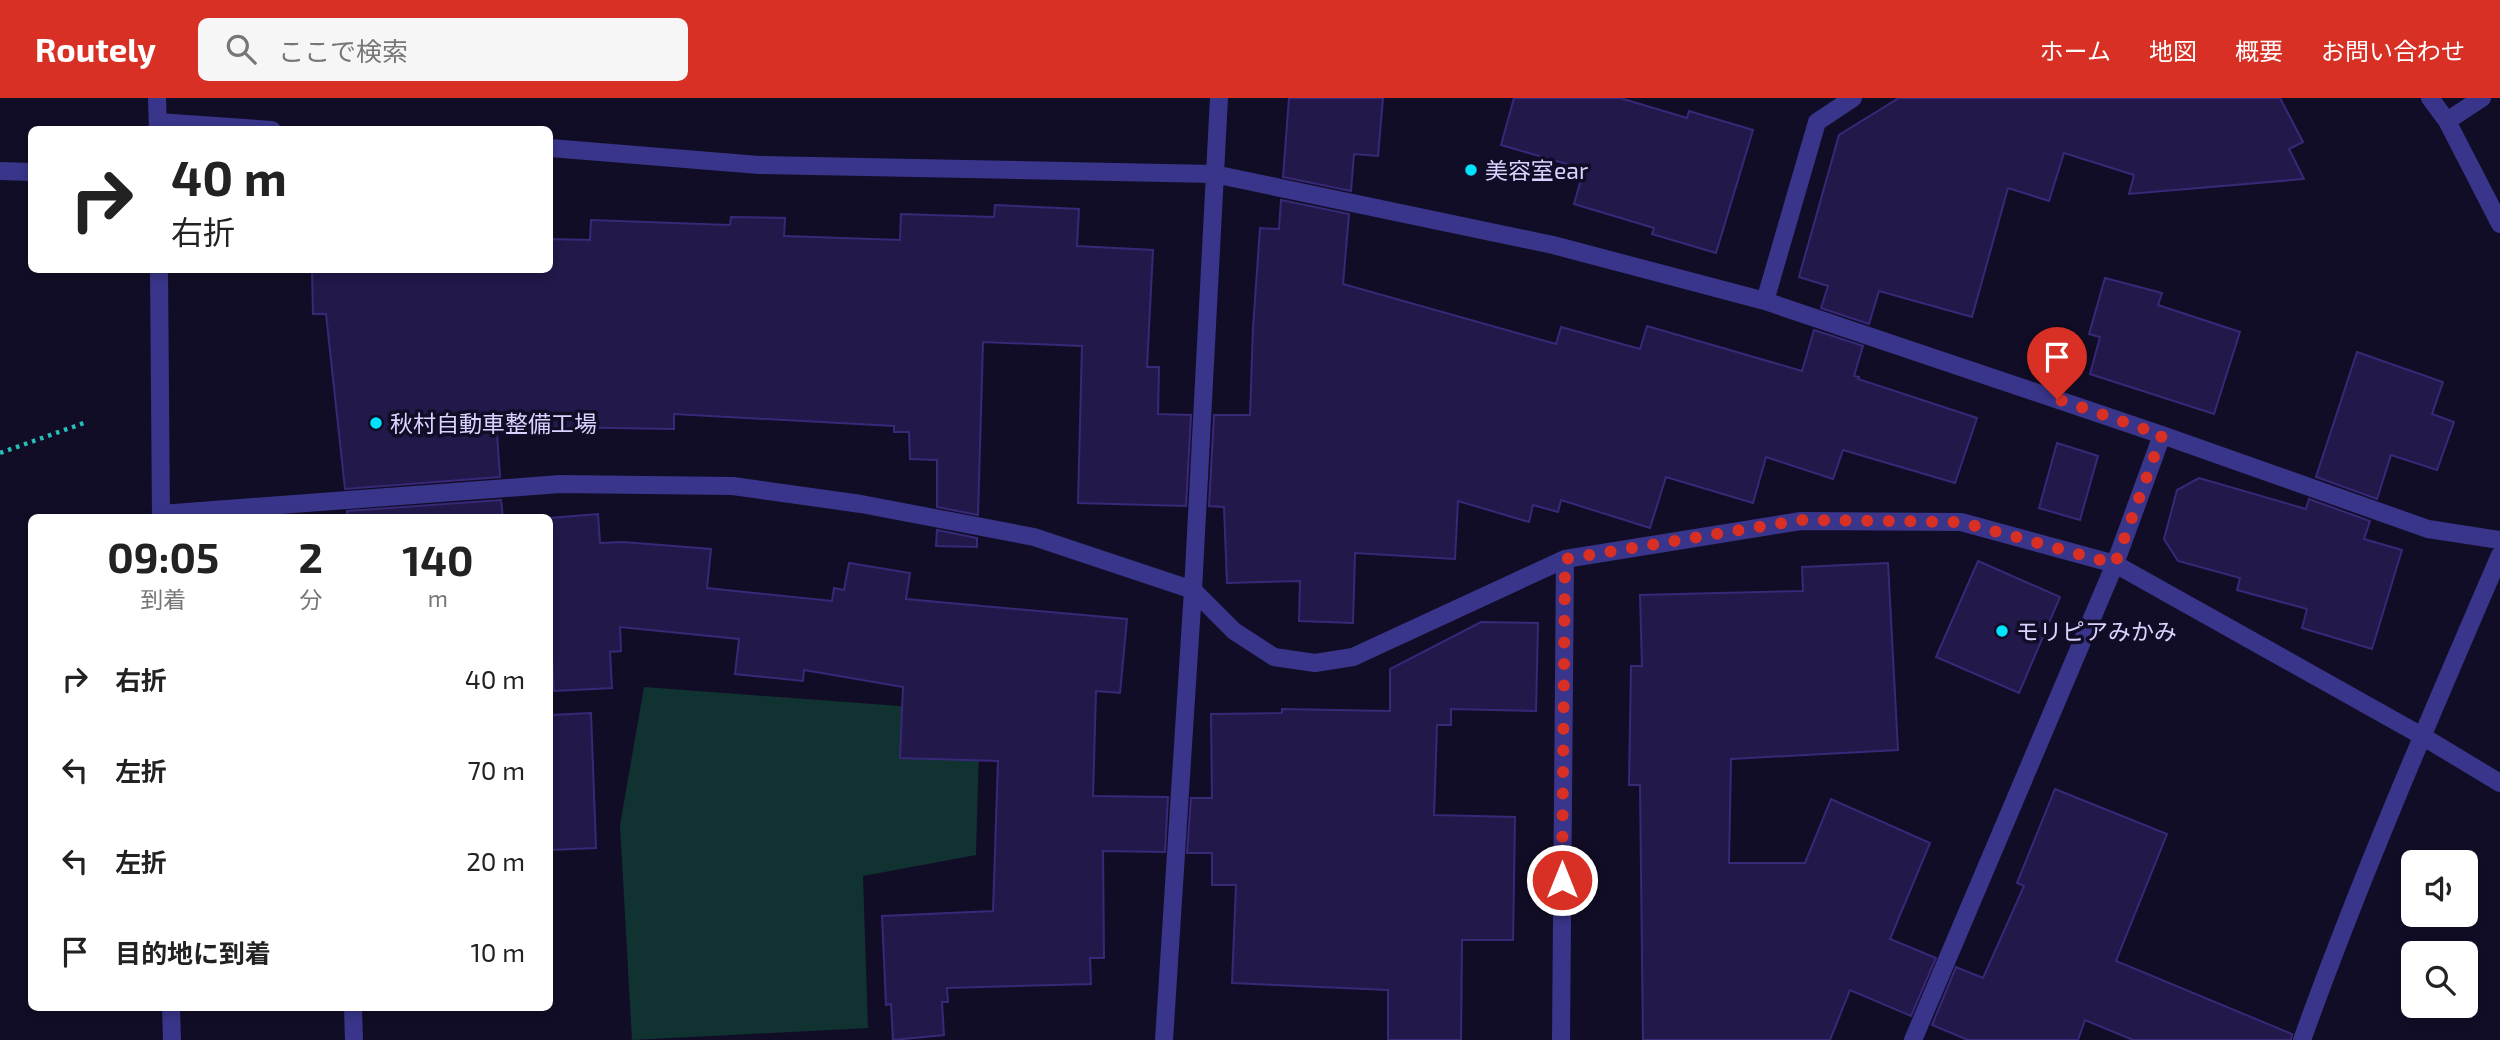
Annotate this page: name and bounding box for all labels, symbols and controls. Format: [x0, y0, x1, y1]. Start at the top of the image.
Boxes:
search box [198, 18, 688, 81]
text: Routely [35, 29, 156, 69]
icon: search [222, 30, 260, 68]
text: ここで検索 [278, 35, 408, 66]
text: ホーム [2040, 36, 2111, 65]
text: 地図 [2149, 36, 2197, 65]
text: 概要 [2235, 36, 2283, 65]
text: お問い合わせ [2321, 36, 2465, 65]
text: 40 m [171, 147, 287, 206]
icon: right [56, 154, 147, 245]
place label: 美容室ear [1485, 156, 1588, 184]
marker: 美容室ear [1463, 162, 1479, 178]
text: 右折 [171, 212, 235, 250]
pin [2027, 327, 2087, 399]
icon: arrive [2038, 338, 2076, 376]
place label: 秋村自動車整備工場 [390, 409, 597, 437]
marker: 秋村自動車整備工場 [368, 415, 384, 431]
text: 09:05 [107, 531, 219, 581]
text: 2 [298, 531, 323, 581]
text: 140 [402, 534, 474, 584]
text: m [428, 584, 448, 612]
text: 到着 [140, 585, 186, 613]
text: 分 [299, 585, 322, 613]
place label: モリピアみかみ [2016, 617, 2177, 645]
marker: モリピアみかみ [1994, 623, 2010, 639]
icon: right [56, 660, 94, 698]
text: 40 m [465, 663, 525, 694]
text: 右折 [115, 664, 167, 695]
icon: left [56, 751, 94, 789]
text: 70 m [467, 754, 525, 785]
text: 左折 [115, 755, 167, 786]
icon: left [56, 842, 94, 880]
position arrow [1525, 843, 1599, 917]
text: 20 m [466, 845, 525, 876]
text: 左折 [115, 846, 167, 877]
map controls [2401, 850, 2478, 1018]
button: sound [2401, 850, 2478, 927]
icon: arrive [56, 933, 94, 971]
text: 10 m [470, 936, 525, 967]
text: 目的地に到着 [115, 937, 271, 968]
button: search [2401, 941, 2478, 1018]

